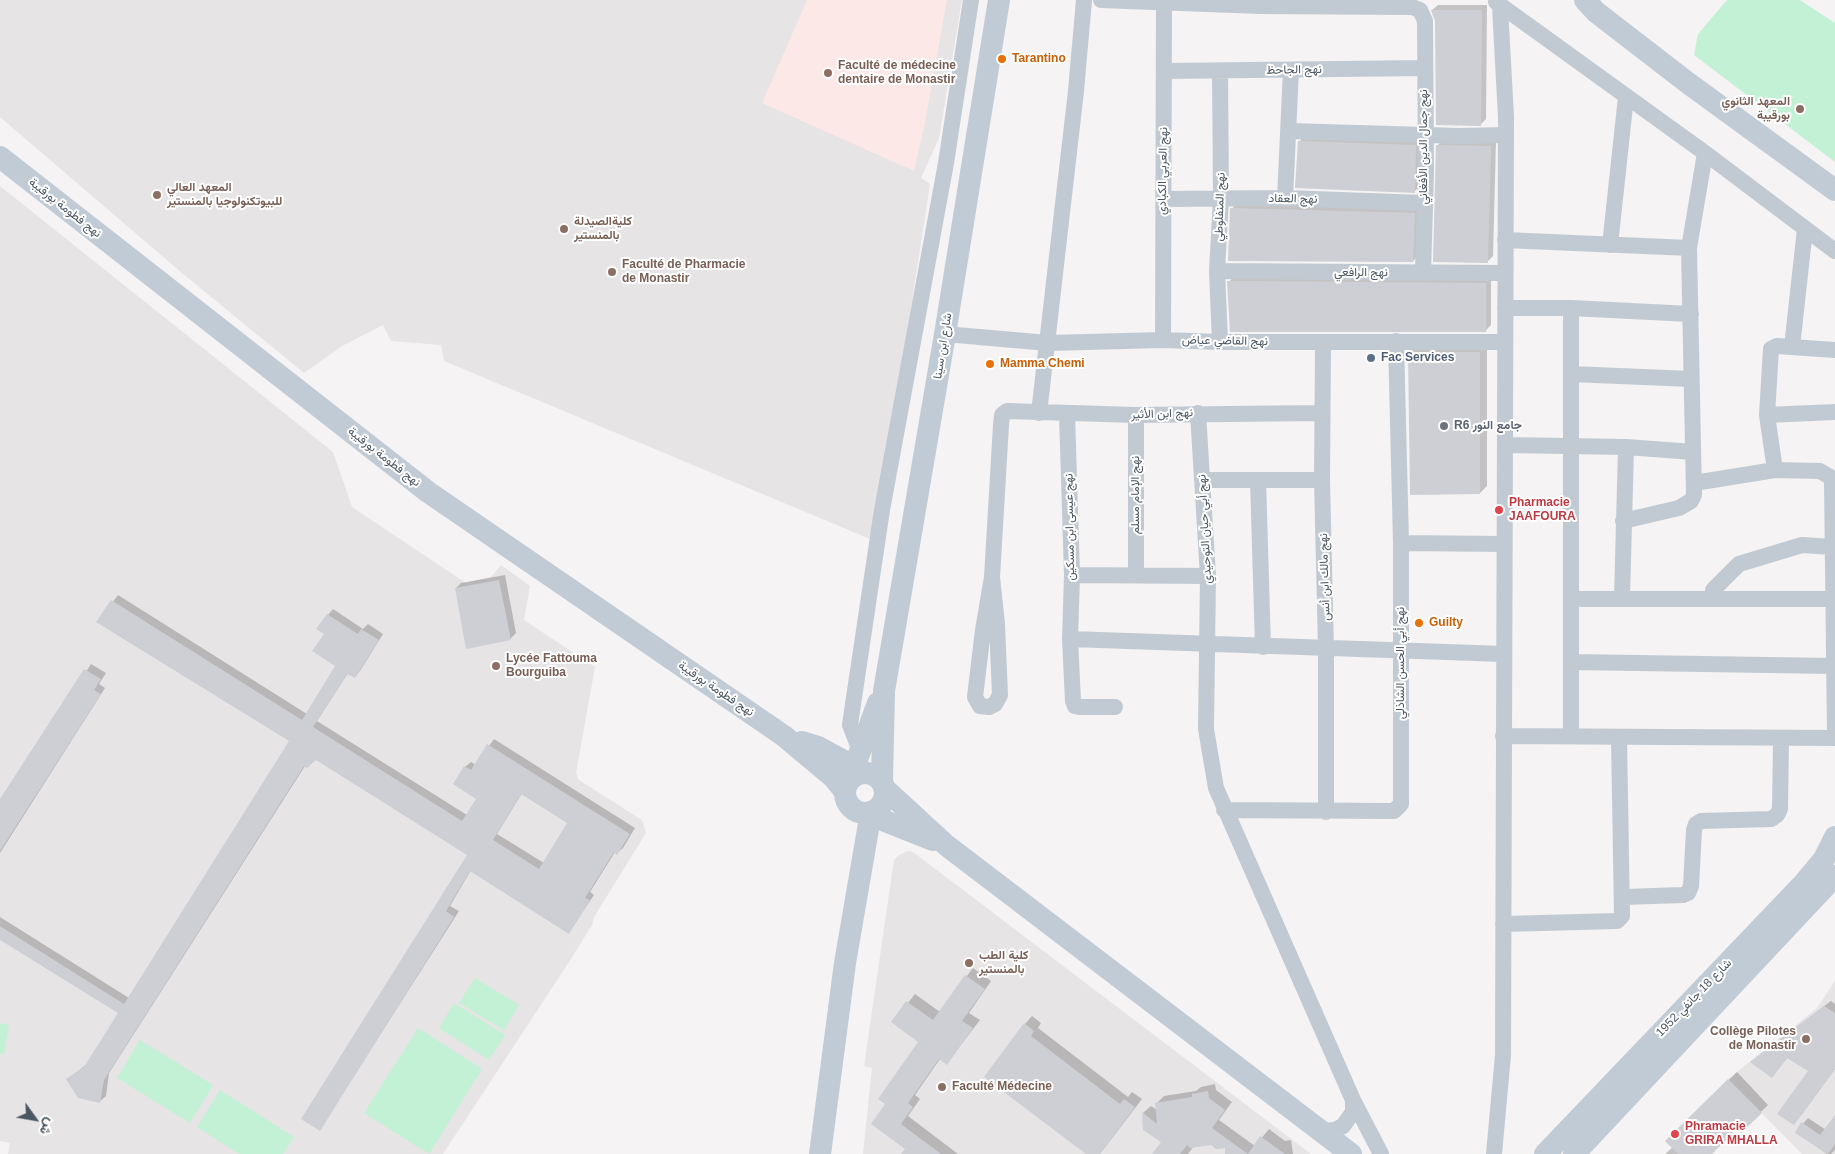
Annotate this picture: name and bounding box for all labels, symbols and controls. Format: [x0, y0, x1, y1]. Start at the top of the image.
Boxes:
place label: Tarantino [1012, 52, 1066, 66]
marker: Tarantino [996, 53, 1008, 65]
place label: Faculté de médecine dentaire de Monastir [838, 59, 956, 87]
street label: نهج الجاحظ [1266, 62, 1322, 78]
marker: Faculté de médecine dentaire de Monastir [822, 67, 834, 79]
street label: نهج جمال الدين الأفغاني [1417, 89, 1431, 205]
place label: المعهد الثانوي بورقيبة [1721, 95, 1790, 123]
marker: المعهد الثانوي بورقيبة [1794, 103, 1806, 115]
street label: نهج العربي الكبادي [1155, 127, 1171, 215]
street label: نهج المنفلوطي [1212, 172, 1228, 242]
street label: نهج فطومة بورقيبة [26, 175, 104, 241]
place label: المعهد العالي للبيوتكنولوجيا بالمنستير [167, 181, 282, 209]
marker: المعهد العالي للبيوتكنولوجيا بالمنستير [151, 189, 163, 201]
street label: نهج العقاد [1268, 191, 1318, 207]
place label: كليةالصيدلة بالمنستير [574, 215, 632, 243]
marker: كليةالصيدلة بالمنستير [558, 223, 570, 235]
place label: Faculté de Pharmacie de Monastir [622, 258, 745, 286]
marker: Faculté de Pharmacie de Monastir [606, 266, 618, 278]
street label: نهج الرافعي [1334, 266, 1388, 280]
street label: شارع ابن سينا [931, 312, 955, 380]
street label: نهج القاضي عياض [1182, 333, 1268, 349]
place label: Fac Services [1381, 351, 1454, 365]
marker: Fac Services [1365, 352, 1377, 364]
place label: Mamma Chemi [1000, 357, 1085, 371]
marker: Mamma Chemi [984, 358, 996, 370]
street label: نهج ابن الأثير [1131, 406, 1193, 422]
place label: R6 جامع النور [1454, 419, 1522, 433]
marker: R6 جامع النور [1438, 420, 1450, 432]
street label: نهج فطومة بورقيبة [345, 424, 423, 490]
street label: نهج الإمام مسلم [1129, 456, 1143, 534]
street label: نهج عيسى ابن مسكين [1062, 473, 1078, 581]
street label: نهج أبي حيان التوحيدي [1195, 474, 1215, 584]
place label: Pharmacie JAAFOURA [1509, 496, 1576, 524]
marker: Pharmacie JAAFOURA [1493, 504, 1505, 516]
street label: نهج مالك ابن أنس [1316, 533, 1334, 621]
street label: نهج أبي الحسن الشاذلي [1394, 607, 1408, 719]
place label: Guilty [1429, 616, 1463, 630]
marker: Guilty [1413, 617, 1425, 629]
place label: Lycée Fattouma Bourguiba [506, 652, 597, 680]
street label: نهج فطومة بورقيبة [675, 658, 757, 720]
marker: Lycée Fattouma Bourguiba [490, 660, 502, 672]
place label: كلية الطب بالمنستير [979, 949, 1028, 977]
street label: شارع 18 جانفي 1952 [1653, 956, 1735, 1040]
marker: كلية الطب بالمنستير [963, 957, 975, 969]
place label: Collège Pilotes de Monastir [1710, 1025, 1796, 1053]
marker: Collège Pilotes de Monastir [1800, 1033, 1812, 1045]
place label: Faculté Médecine [952, 1080, 1052, 1094]
marker: Faculté Médecine [936, 1081, 948, 1093]
north arrow [10, 1094, 60, 1144]
text: ش [36, 1116, 59, 1138]
place label: Phramacie GRIRA MHALLA [1685, 1120, 1778, 1148]
marker: Phramacie GRIRA MHALLA [1669, 1128, 1681, 1140]

